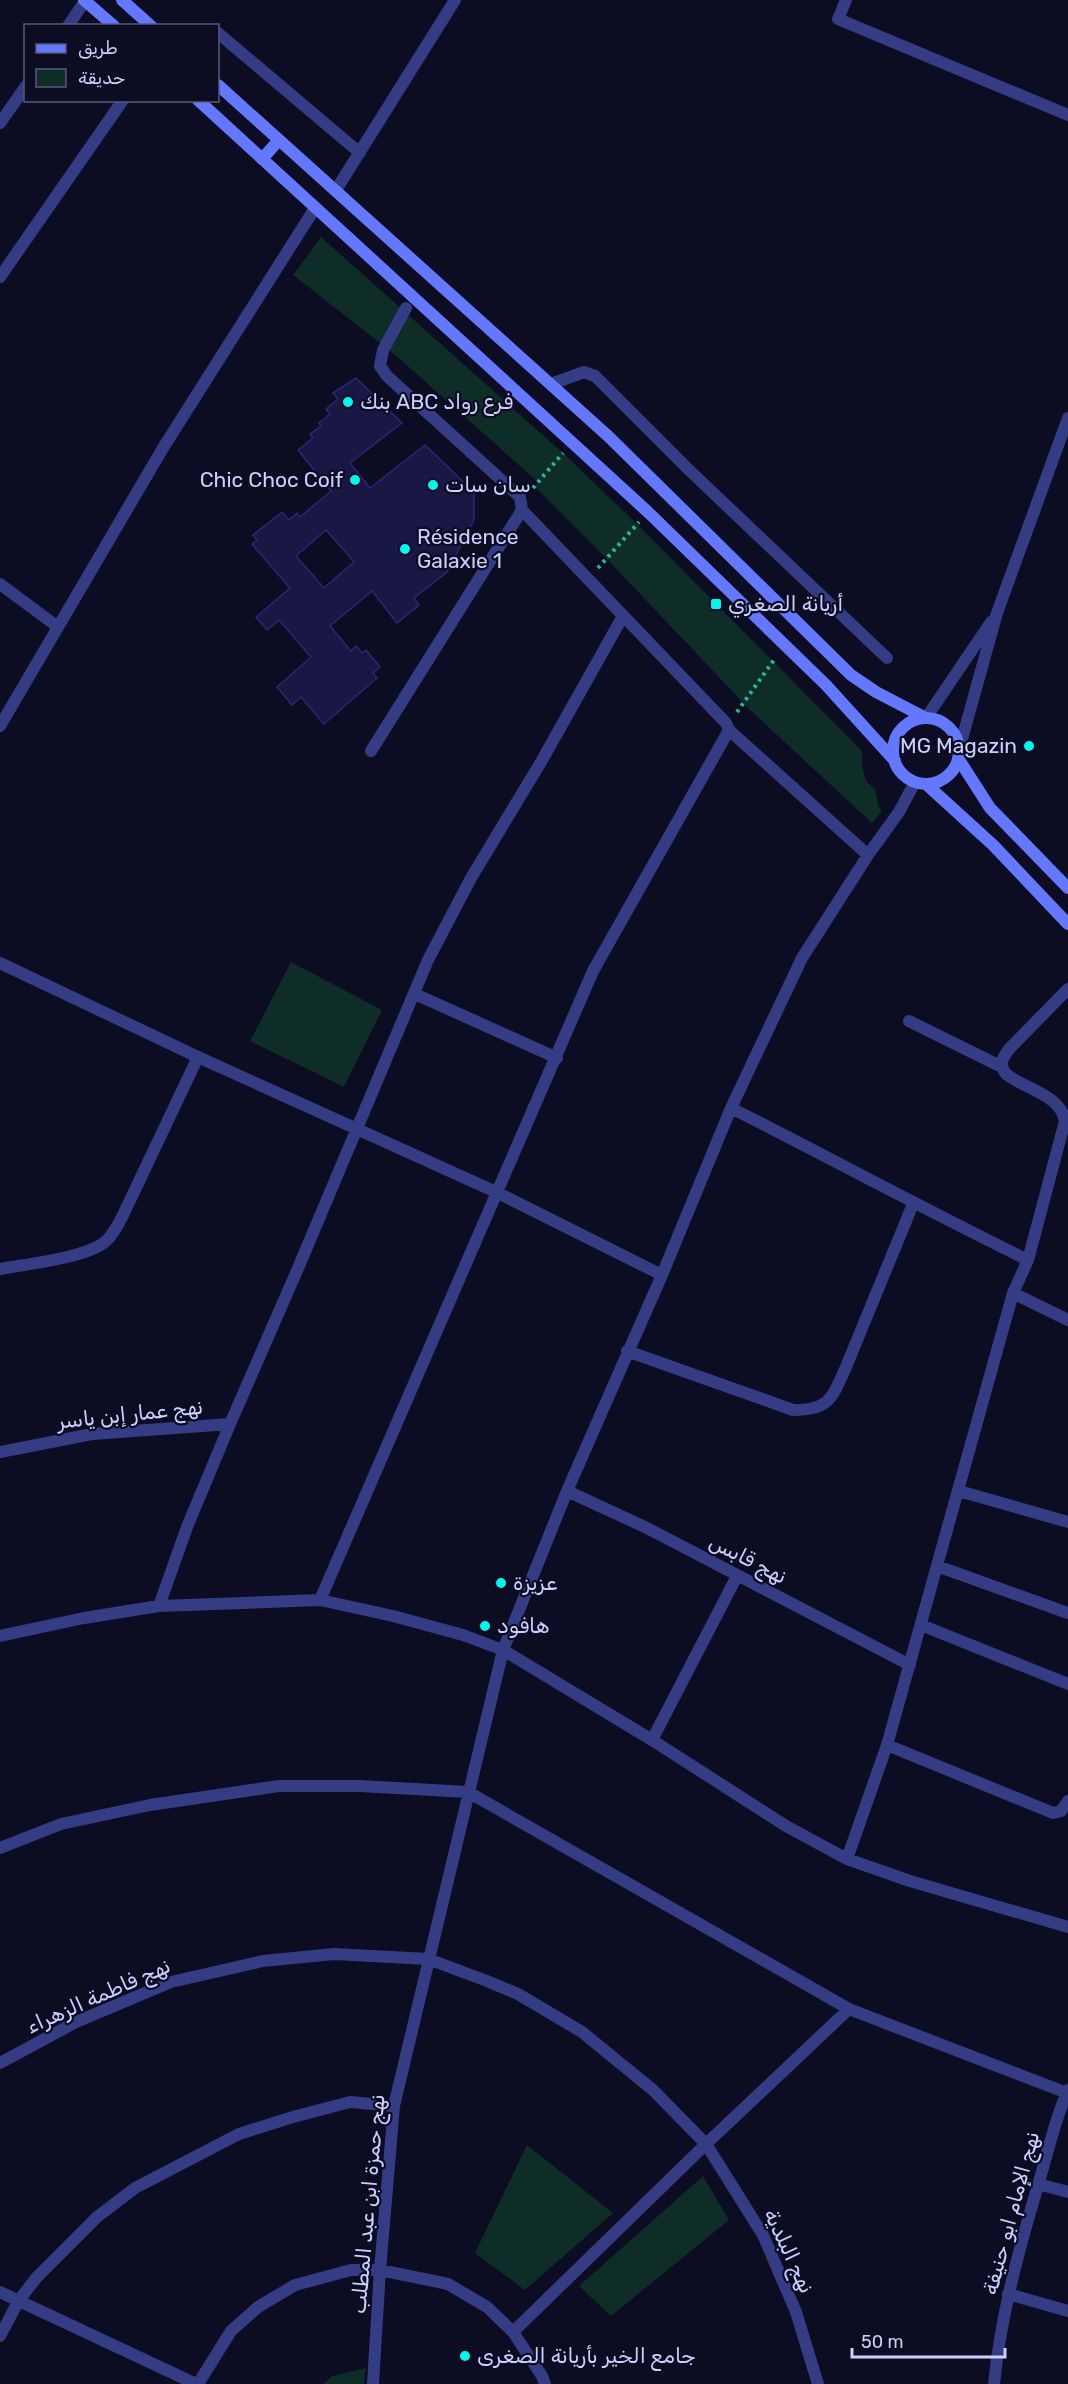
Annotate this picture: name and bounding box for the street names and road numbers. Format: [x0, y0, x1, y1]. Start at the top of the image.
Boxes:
street label: نهج عمار إبن ياسر [54, 1393, 204, 1436]
street label: نهج قابس [704, 1528, 791, 1591]
street label: نهج فاطمة الزهراء [22, 1953, 175, 2040]
street label: نهج حمزة ابن عبد المطلب [345, 2093, 392, 2315]
street label: نهج الإمام ابو حنيفة [977, 2129, 1046, 2298]
street label: نهج البلدية [757, 2205, 820, 2298]

